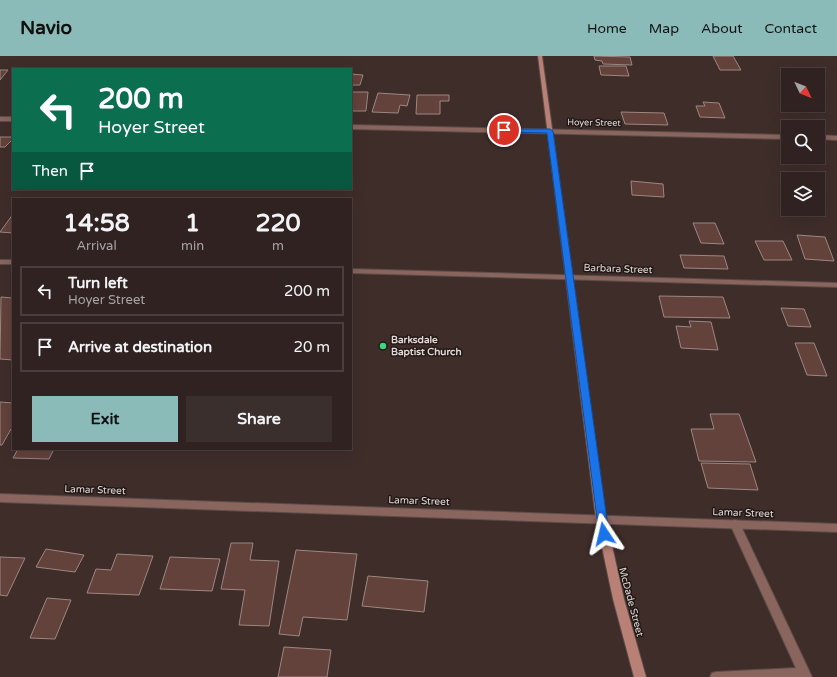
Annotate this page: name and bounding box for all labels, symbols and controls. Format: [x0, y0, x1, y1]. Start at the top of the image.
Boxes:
text: Navio [20, 17, 72, 39]
text: Home [587, 20, 627, 37]
text: Map [649, 20, 679, 37]
text: About [701, 20, 743, 37]
text: Contact [765, 20, 817, 37]
north arrow [781, 68, 825, 112]
map controls [781, 68, 825, 216]
text: 200 m [98, 82, 184, 116]
icon: left [32, 84, 84, 136]
pin [487, 113, 521, 147]
text: Hoyer Street [98, 116, 205, 138]
street label: Hoyer Street [567, 117, 621, 129]
icon: arrive [493, 119, 515, 141]
button: search [781, 120, 825, 164]
icon: arrive [76, 160, 98, 182]
text: Then [32, 162, 68, 180]
button: layers [781, 172, 825, 216]
text: 14:58 [63, 209, 130, 238]
text: 1 [185, 209, 200, 238]
text: 220 [255, 209, 301, 238]
text: Arrival [76, 238, 117, 254]
text: min [181, 238, 204, 254]
text: m [272, 238, 284, 254]
street label: Barbara Street [583, 262, 653, 276]
text: Turn left [68, 274, 128, 292]
icon: left [34, 280, 56, 302]
text: 200 m [284, 282, 330, 300]
text: Hoyer Street [68, 292, 145, 308]
place label: Barksdale Baptist Church [391, 334, 462, 358]
icon: arrive [34, 336, 56, 358]
text: Arrive at destination [68, 338, 212, 356]
text: 20 m [293, 338, 330, 356]
marker: Barksdale Baptist Church [378, 341, 388, 351]
button: Exit [32, 396, 178, 442]
button: Share [186, 396, 332, 442]
street label: Lamar Street [64, 483, 126, 497]
street label: Lamar Street [388, 494, 450, 508]
street label: Lamar Street [712, 506, 774, 520]
position arrow [583, 513, 625, 555]
street label: McDade Street [616, 566, 646, 638]

